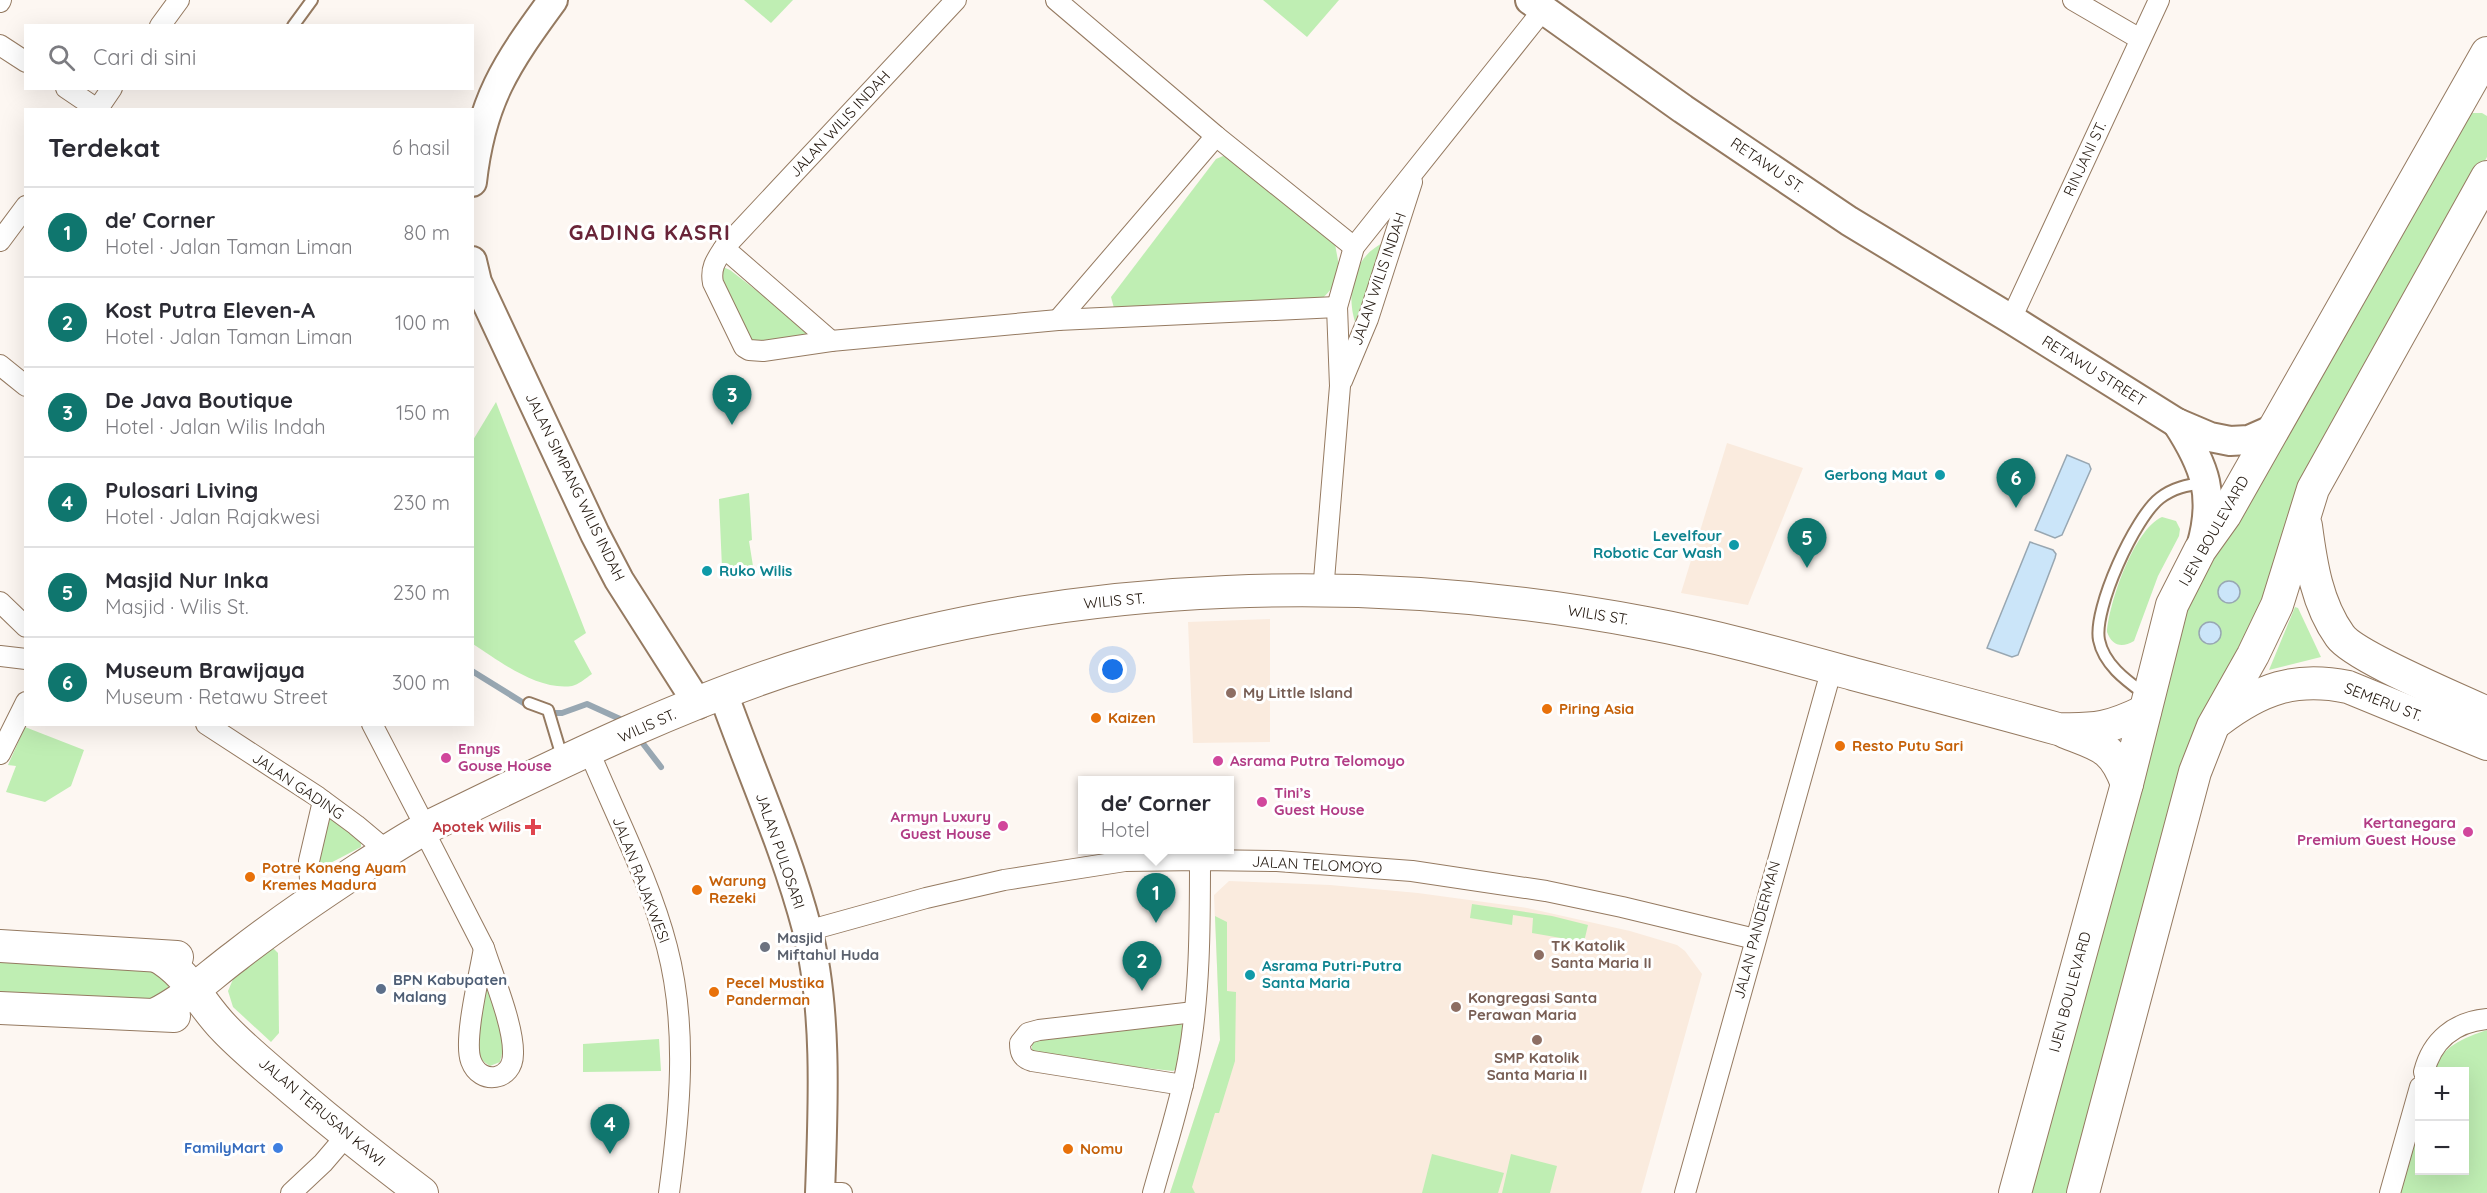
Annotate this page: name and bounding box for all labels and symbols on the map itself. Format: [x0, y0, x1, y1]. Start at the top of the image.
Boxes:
street label: JALAN WILIS INDAH [785, 66, 894, 181]
street label: RINJANI ST. [2059, 118, 2110, 199]
street label: RETAWU ST. [1727, 133, 1808, 196]
street label: JALAN WILIS INDAH [1347, 210, 1410, 348]
district label: GADING KASRI [569, 219, 731, 245]
street label: RETAWU STREET [2039, 331, 2150, 410]
pin: 3 [712, 376, 752, 425]
street label: JALAN SIMPANG WILIS INDAH [521, 389, 629, 584]
pin: 6 [1996, 458, 2036, 508]
place label: Gerbong Maut [1824, 465, 1928, 484]
marker: Gerbong Maut [1933, 468, 1947, 482]
street label: IJEN BOULEVARD [2174, 472, 2253, 589]
pin: 5 [1788, 518, 1826, 568]
place label: Levelfour Robotic Car Wash [1593, 526, 1722, 562]
marker: Levelfour Robotic Car Wash [1727, 538, 1741, 552]
place label: Ruko Wilis [719, 561, 792, 580]
marker: Ruko Wilis [700, 564, 714, 578]
street label: WILIS ST. [1083, 588, 1145, 613]
street label: WILIS ST. [1566, 600, 1630, 629]
your location [1098, 655, 1127, 684]
street label: SEMERU ST. [2342, 678, 2425, 725]
place label: My Little Island [1243, 683, 1353, 702]
marker: My Little Island [1224, 686, 1238, 700]
place label: Piring Asia [1559, 699, 1634, 718]
marker: Piring Asia [1540, 702, 1554, 716]
street label: WILIS ST. [615, 704, 679, 747]
place label: Kaizen [1108, 708, 1156, 727]
marker: Kaizen [1089, 711, 1103, 725]
place label: Resto Putu Sari [1852, 736, 1963, 755]
place label: Ennys Gouse House [458, 739, 552, 775]
marker: Resto Putu Sari [1833, 739, 1847, 753]
street label: JALAN GADING [249, 748, 348, 823]
marker: Ennys Gouse House [439, 751, 453, 765]
place label: Asrama Putra Telomoyo [1230, 751, 1405, 770]
marker: Asrama Putra Telomoyo [1211, 754, 1225, 768]
place label: Tini’s Guest House [1274, 783, 1365, 819]
street label: JALAN PULOSARI [752, 790, 809, 911]
marker: Tini’s Guest House [1255, 795, 1269, 809]
place label: Armyn Luxury Guest House [891, 807, 991, 843]
place label: Kertanegara Premium Guest House [2297, 813, 2456, 849]
street label: JALAN RAJAKWESI [609, 814, 674, 946]
place label: Apotek Wilis [432, 817, 521, 836]
marker: Armyn Luxury Guest House [996, 819, 1010, 833]
marker: Apotek Wilis [526, 820, 540, 834]
marker: Kertanegara Premium Guest House [2461, 825, 2475, 839]
street label: JALAN TELOMOYO [1251, 852, 1383, 877]
place label: Potre Koneng Ayam Kremes Madura [262, 858, 406, 894]
street label: JALAN PANDERMAN [1729, 859, 1784, 1001]
marker: Potre Koneng Ayam Kremes Madura [243, 870, 257, 884]
place label: Warung Rezeki [709, 871, 766, 907]
pin: 1 [1136, 874, 1176, 923]
marker: Warung Rezeki [690, 883, 704, 897]
place label: Masjid Miftahul Huda [777, 928, 879, 964]
street label: IJEN BOULEVARD [2044, 929, 2095, 1054]
place label: TK Katolik Santa Maria II [1551, 936, 1652, 972]
marker: Masjid Miftahul Huda [758, 940, 772, 954]
pin: 2 [1122, 942, 1162, 991]
marker: TK Katolik Santa Maria II [1532, 948, 1546, 962]
place label: Asrama Putri-Putra Santa Maria [1262, 956, 1402, 992]
marker: Asrama Putri-Putra Santa Maria [1243, 968, 1257, 982]
place label: BPN Kabupaten Malang [393, 970, 507, 1006]
place label: Pecel Mustika Panderman [726, 973, 825, 1009]
marker: BPN Kabupaten Malang [374, 982, 388, 996]
marker: Pecel Mustika Panderman [707, 985, 721, 999]
place label: Kongregasi Santa Perawan Maria [1468, 988, 1597, 1024]
marker: Kongregasi Santa Perawan Maria [1449, 1000, 1463, 1014]
marker: SMP Katolik Santa Maria II [1530, 1033, 1544, 1047]
place label: SMP Katolik Santa Maria II [1487, 1048, 1587, 1084]
street label: JALAN TERUSAN KAWI [255, 1053, 390, 1170]
pin: 4 [590, 1104, 630, 1154]
place label: FamilyMart [184, 1138, 266, 1157]
place label: Nomu [1080, 1139, 1123, 1158]
marker: FamilyMart [271, 1141, 285, 1155]
marker: Nomu [1061, 1142, 1075, 1156]

